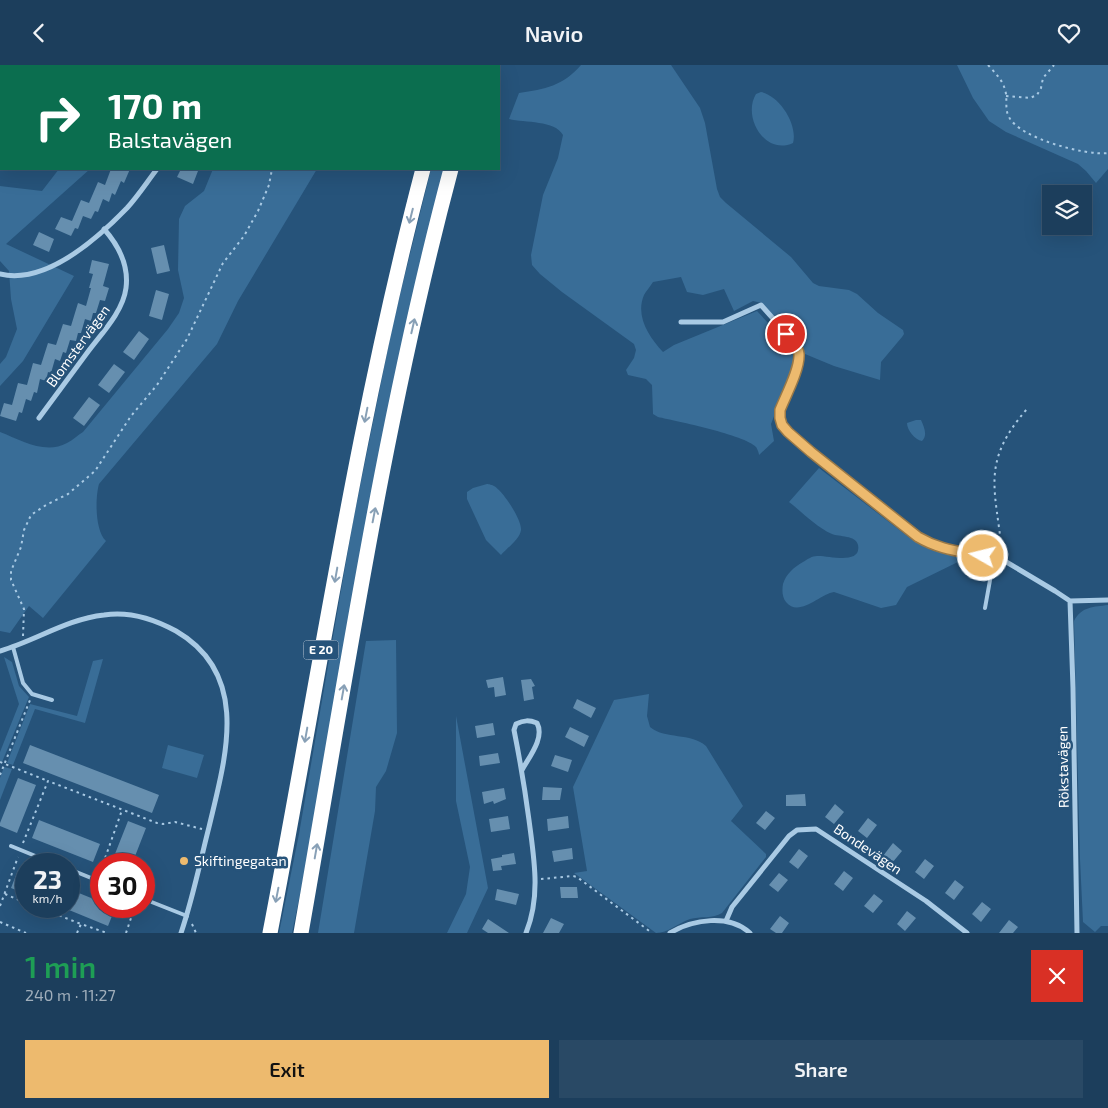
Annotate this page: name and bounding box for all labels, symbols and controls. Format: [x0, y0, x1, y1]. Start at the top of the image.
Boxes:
icon: back [25, 19, 53, 47]
icon: heart [1055, 19, 1083, 47]
text: Navio [525, 20, 583, 46]
text: 170 m [108, 84, 202, 126]
icon: right [25, 85, 90, 150]
text: Balstavägen [108, 126, 232, 152]
map controls [1042, 185, 1092, 235]
button: layers [1042, 185, 1092, 235]
one-way arrow [406, 208, 415, 224]
street label: Blomstervägen [42, 301, 113, 390]
pin [765, 313, 807, 355]
one-way arrow [409, 318, 418, 334]
icon: arrive [772, 320, 800, 348]
one-way arrow [360, 407, 370, 423]
one-way arrow [370, 508, 379, 524]
position arrow [956, 529, 1008, 581]
one-way arrow [330, 567, 340, 583]
road number: E 20 [304, 641, 338, 659]
one-way arrow [338, 685, 348, 701]
one-way arrow [301, 726, 311, 742]
street label: Rökstavägen [1053, 726, 1072, 808]
street label: Bondevägen [831, 820, 906, 878]
one-way arrow [311, 843, 321, 859]
place label: Skiftingegatan [194, 852, 287, 869]
speed limit sign: 30 [90, 853, 155, 918]
marker: Skiftingegatan [178, 855, 190, 867]
text: 23 [33, 864, 62, 894]
one-way arrow [272, 886, 282, 902]
text: km/h [33, 891, 62, 905]
text: 1 min [25, 948, 96, 984]
button: close [1031, 950, 1083, 1002]
text: 240 m · 11:27 [25, 985, 116, 1004]
button: Exit [25, 1040, 549, 1098]
button: Share [559, 1040, 1083, 1098]

